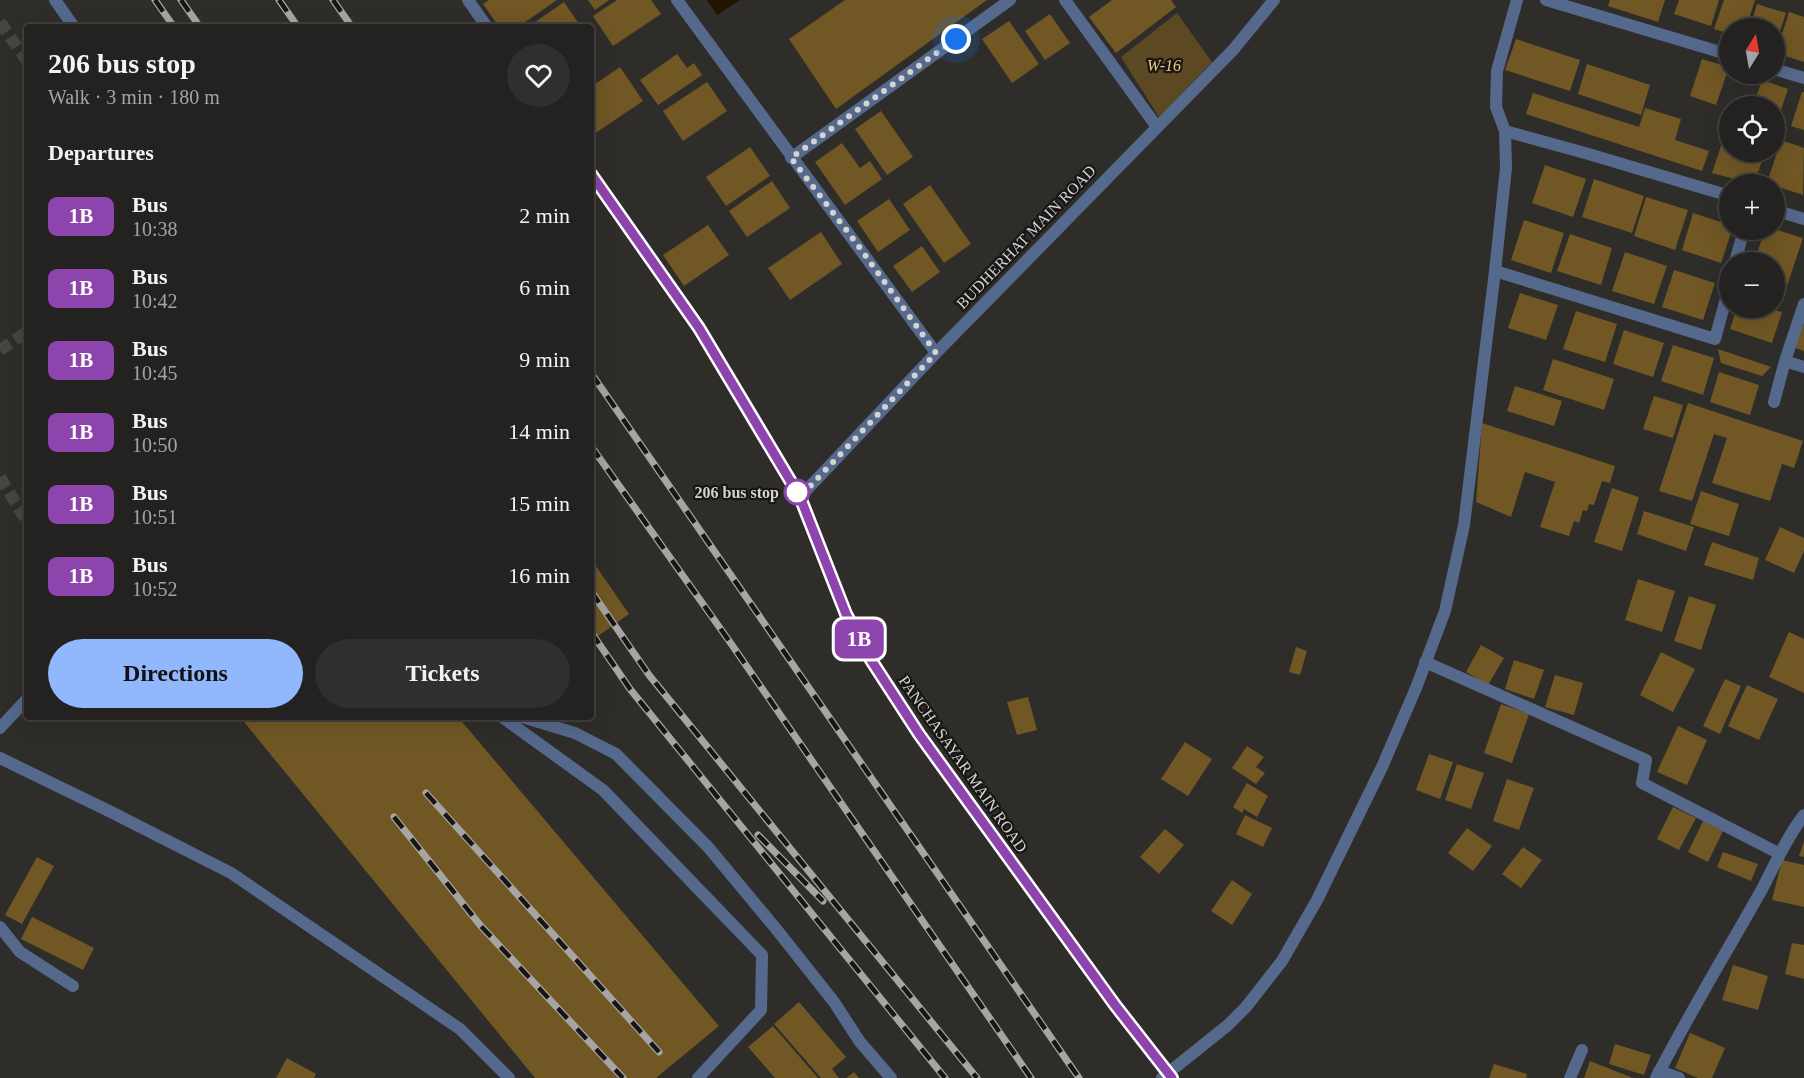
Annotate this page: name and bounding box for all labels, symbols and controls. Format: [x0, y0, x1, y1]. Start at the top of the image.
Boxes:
north arrow [1719, 18, 1785, 84]
map controls [1719, 18, 1785, 318]
your location [941, 24, 971, 54]
button: heart [507, 44, 570, 107]
text: 206 bus stop [48, 48, 196, 79]
park label: W-16 [1147, 57, 1181, 74]
text: Walk · 3 min · 180 m [48, 86, 220, 108]
button: locate [1719, 96, 1785, 162]
text: Departures [48, 140, 154, 165]
street label: BUDHERHAT MAIN ROAD [953, 162, 1099, 312]
button: + [1719, 174, 1785, 240]
text: Bus [132, 192, 167, 217]
text: 2 min [519, 203, 570, 228]
text: 1B [69, 204, 93, 228]
text: 10:38 [132, 218, 178, 240]
button: − [1719, 252, 1785, 318]
text: Bus [132, 264, 167, 289]
text: 6 min [519, 275, 570, 300]
text: 1B [69, 276, 93, 300]
text: 10:42 [132, 290, 178, 312]
text: Bus [132, 336, 167, 361]
text: 9 min [519, 347, 570, 372]
text: 1B [69, 348, 93, 372]
text: 10:45 [132, 362, 178, 384]
text: Bus [132, 408, 167, 433]
text: 14 min [508, 419, 570, 444]
text: 1B [69, 420, 93, 444]
text: 10:50 [132, 434, 178, 456]
marker: 206 bus stop [784, 479, 810, 505]
text: Bus [132, 480, 167, 505]
place label: 206 bus stop [695, 484, 779, 502]
text: 15 min [508, 491, 570, 516]
text: 1B [69, 492, 93, 516]
text: 10:51 [132, 506, 178, 528]
text: Bus [132, 552, 167, 577]
text: 16 min [508, 563, 570, 588]
text: 1B [69, 564, 93, 588]
text: 10:52 [132, 578, 178, 600]
line badge: 1B [832, 620, 886, 658]
text: 1B [847, 627, 871, 651]
button: Directions [48, 639, 303, 708]
button: Tickets [315, 639, 570, 708]
street label: PANCHASAYAR MAIN ROAD [895, 673, 1031, 855]

